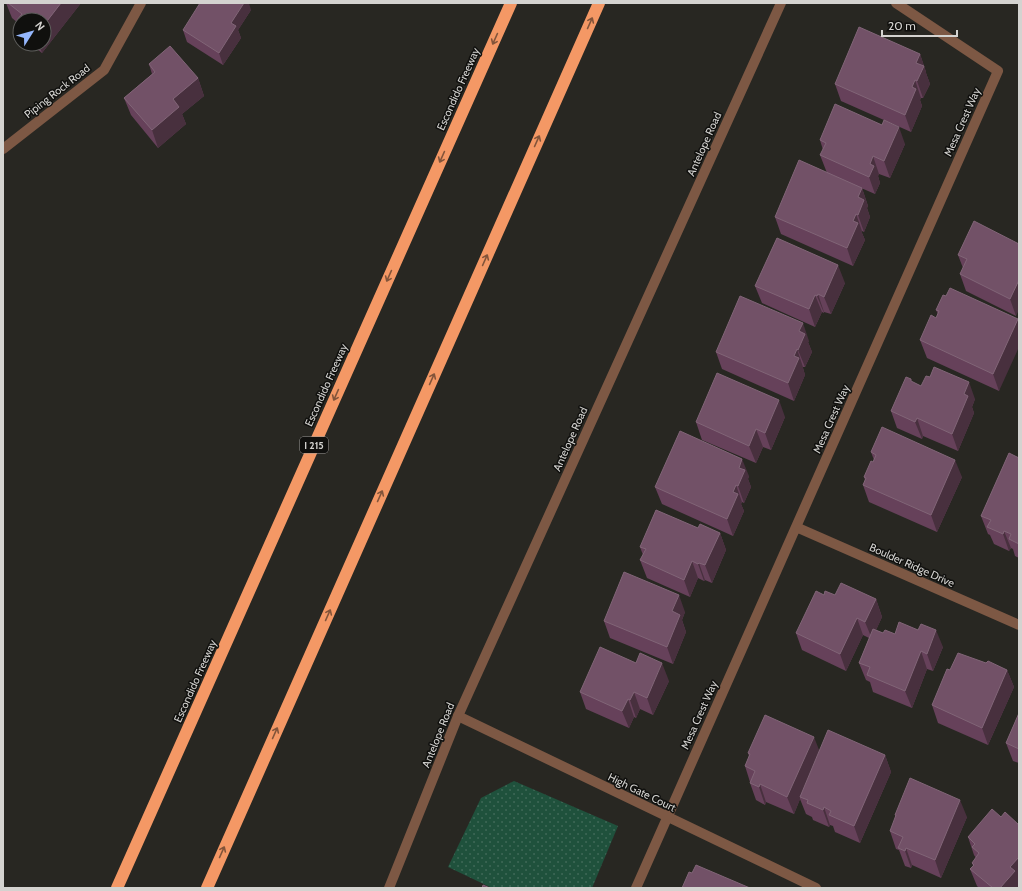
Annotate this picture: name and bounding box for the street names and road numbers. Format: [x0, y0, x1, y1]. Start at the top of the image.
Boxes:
street label: Escondido Freeway [433, 45, 483, 133]
street label: Piping Rock Road [21, 61, 93, 121]
street label: Mesa Crest Way [941, 85, 984, 159]
street label: Antelope Road [684, 110, 724, 178]
street label: Escondido Freeway [301, 341, 351, 429]
street label: Mesa Crest Way [810, 382, 853, 456]
street label: Antelope Road [550, 405, 590, 473]
road number: I 215 [300, 437, 328, 453]
street label: Boulder Ridge Drive [867, 540, 957, 590]
street label: Escondido Freeway [170, 637, 220, 725]
street label: Mesa Crest Way [678, 678, 721, 752]
street label: Antelope Road [419, 700, 457, 770]
street label: High Gate Court [606, 770, 679, 815]

